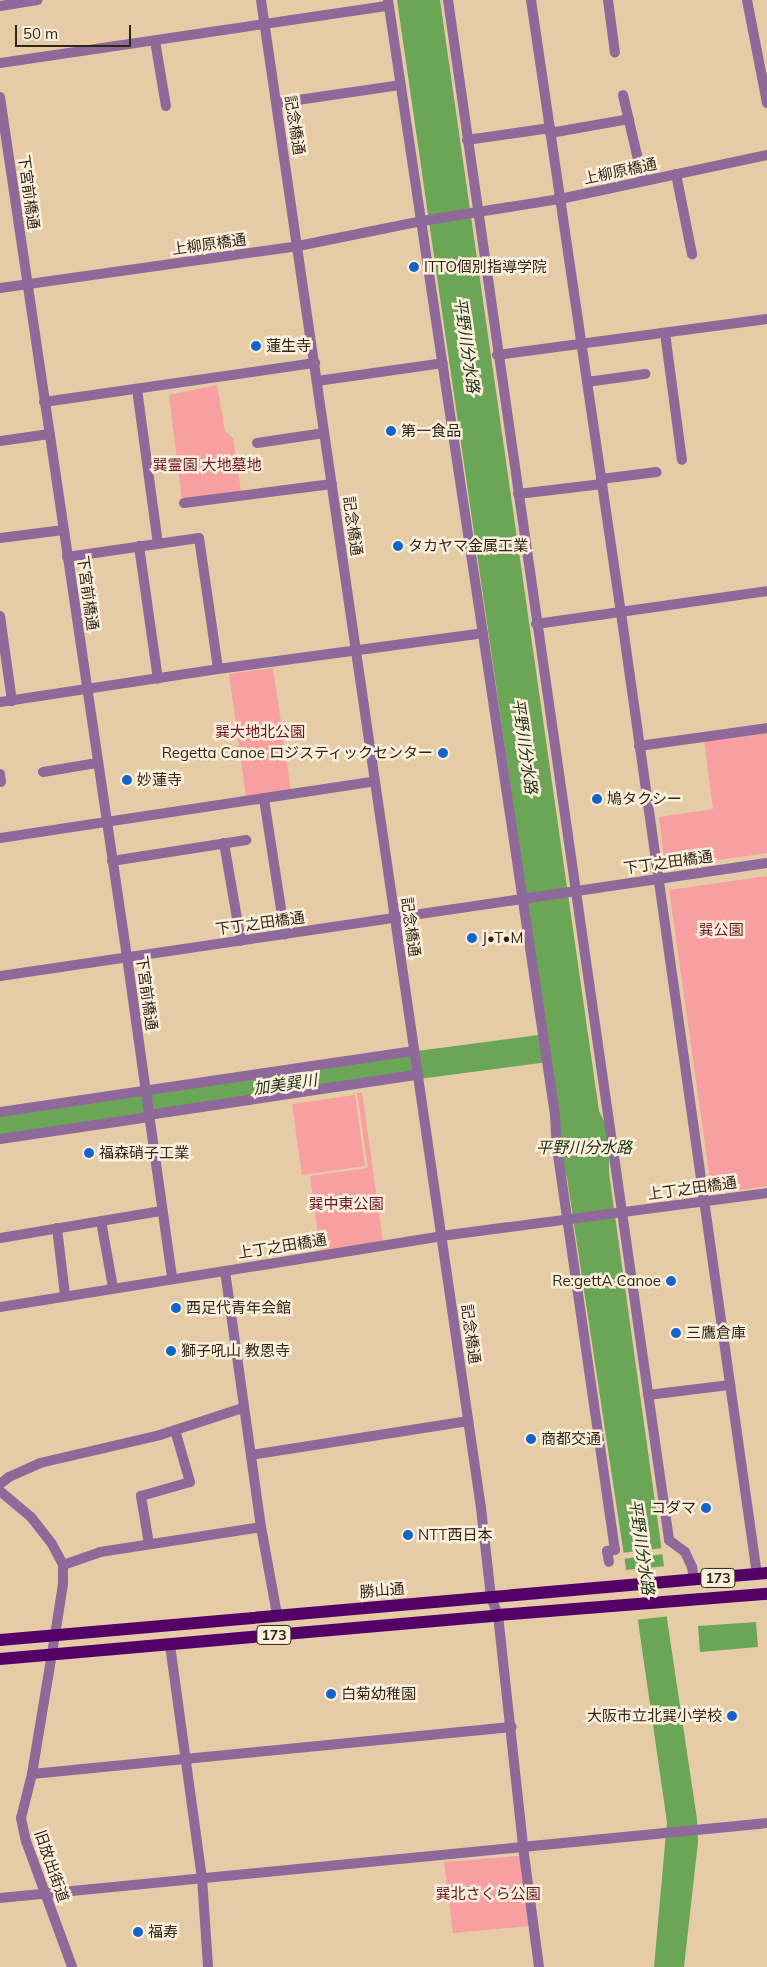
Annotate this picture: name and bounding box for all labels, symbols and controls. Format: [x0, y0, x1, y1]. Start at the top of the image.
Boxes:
scale bar [18, 15, 134, 47]
text: 50 m [23, 24, 58, 43]
street label: 記念橋通 [281, 94, 309, 156]
street label: 下宮前橋通 [15, 154, 43, 230]
street label: 上柳原橋通 [581, 154, 659, 188]
street label: 上柳原橋通 [171, 230, 247, 258]
place label: ITTO個別指導学院 [424, 258, 547, 276]
marker: ITTO個別指導学院 [408, 261, 420, 273]
water label: 平野川分水路 [451, 296, 483, 394]
place label: 蓮生寺 [266, 337, 311, 355]
marker: 蓮生寺 [250, 340, 262, 352]
place label: 第一食品 [401, 422, 461, 440]
marker: 第一食品 [385, 425, 397, 437]
park label: 巽霊園 大地墓地 [153, 456, 261, 474]
street label: 記念橋通 [340, 495, 366, 557]
place label: タカヤマ金属工業 [408, 537, 528, 555]
marker: タカヤマ金属工業 [392, 540, 404, 552]
street label: 下宮前橋通 [74, 555, 102, 631]
water label: 平野川分水路 [509, 697, 541, 795]
park label: 巽大地北公園 [215, 723, 305, 741]
place label: Regetta Canoe ロジスティックセンター [161, 744, 433, 762]
marker: Regetta Canoe ロジスティックセンター [437, 747, 449, 759]
place label: 妙蓮寺 [137, 771, 182, 789]
marker: 妙蓮寺 [121, 774, 133, 786]
place label: 鳩タクシー [607, 790, 682, 808]
marker: 鳩タクシー [591, 793, 603, 805]
street label: 下丁之田橋通 [622, 847, 714, 877]
street label: 記念橋通 [398, 896, 424, 958]
street label: 下丁之田橋通 [214, 908, 306, 938]
park label: 巽公園 [699, 921, 743, 939]
place label: J•T•M [482, 929, 523, 947]
marker: J•T•M [466, 932, 478, 944]
street label: 下宮前橋通 [133, 955, 161, 1031]
water label: 加美巽川 [252, 1070, 318, 1098]
water label: 平野川分水路 [536, 1137, 632, 1157]
place label: 福森硝子工業 [99, 1144, 189, 1162]
marker: 福森硝子工業 [83, 1147, 95, 1159]
street label: 上丁之田橋通 [646, 1173, 738, 1203]
park label: 巽中東公園 [309, 1195, 383, 1213]
street label: 上丁之田橋通 [236, 1230, 328, 1262]
place label: Re:gettA Canoe [552, 1272, 661, 1290]
marker: Re:gettA Canoe [665, 1275, 677, 1287]
place label: 西足代青年会館 [186, 1299, 291, 1317]
marker: 西足代青年会館 [170, 1302, 182, 1314]
street label: 記念橋通 [458, 1303, 484, 1365]
place label: 三鷹倉庫 [686, 1324, 746, 1342]
marker: 三鷹倉庫 [670, 1327, 682, 1339]
place label: 獅子吼山 教恩寺 [181, 1342, 290, 1360]
marker: 獅子吼山 教恩寺 [165, 1345, 177, 1357]
place label: 商都交通 [541, 1430, 601, 1448]
marker: 商都交通 [525, 1433, 537, 1445]
water label: 平野川分水路 [626, 1498, 658, 1596]
place label: コダマ [651, 1499, 696, 1517]
marker: コダマ [700, 1502, 712, 1514]
place label: NTT西日本 [418, 1526, 492, 1544]
marker: NTT西日本 [402, 1529, 414, 1541]
road number: 173 [699, 1566, 737, 1590]
street label: 勝山通 [359, 1579, 405, 1601]
road number: 173 [255, 1624, 293, 1646]
place label: 白菊幼稚園 [341, 1685, 416, 1703]
marker: 白菊幼稚園 [325, 1688, 337, 1700]
place label: 大阪市立北巽小学校 [587, 1707, 722, 1725]
marker: 大阪市立北巽小学校 [726, 1710, 738, 1722]
street label: 旧放出街道 [31, 1828, 73, 1904]
park label: 巽北さくら公園 [436, 1885, 540, 1903]
place label: 福寿 [148, 1923, 178, 1941]
marker: 福寿 [132, 1926, 144, 1938]

